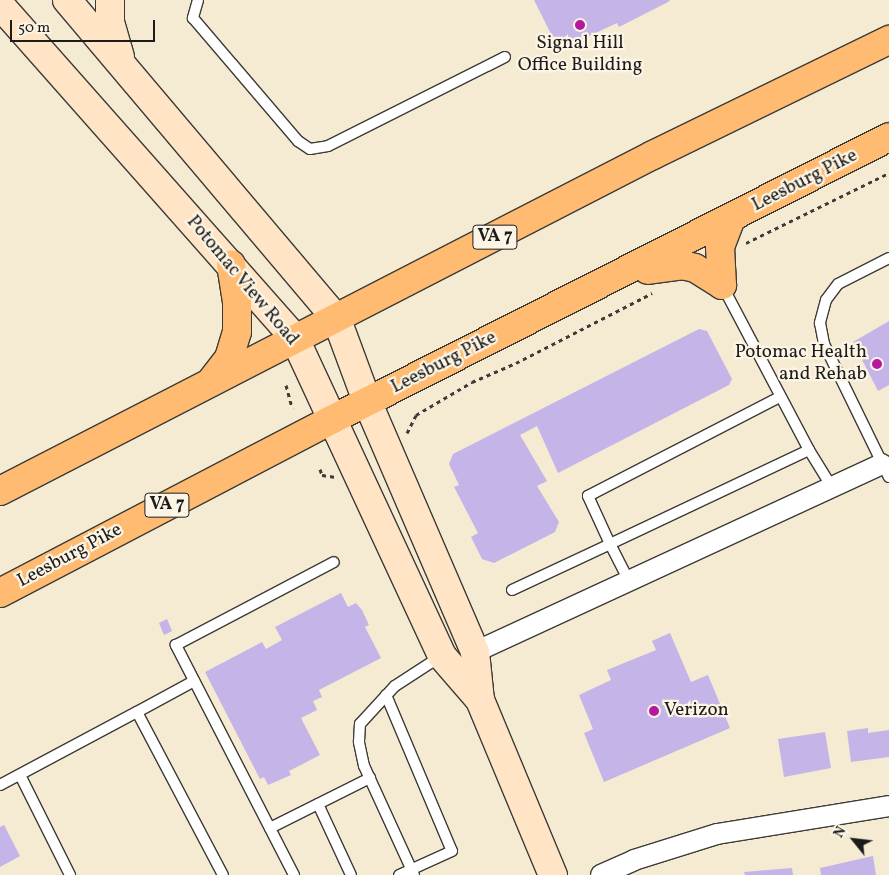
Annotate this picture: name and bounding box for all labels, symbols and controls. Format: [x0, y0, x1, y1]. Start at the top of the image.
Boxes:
scale bar [12, 10, 158, 42]
text: 50 m [18, 18, 50, 39]
marker: Signal Hill Office Building [574, 19, 586, 31]
place label: Signal Hill Office Building [518, 33, 642, 77]
street label: Leesburg Pike [749, 145, 861, 217]
street label: Potomac View Road [181, 211, 303, 351]
road number: VA 7 [471, 222, 519, 252]
street label: Leesburg Pike [388, 327, 500, 399]
place label: Potomac Health and Rehab [735, 342, 867, 386]
marker: Potomac Health and Rehab [871, 358, 883, 370]
road number: VA 7 [143, 490, 191, 520]
street label: Leesburg Pike [14, 519, 126, 593]
place label: Verizon [664, 700, 729, 722]
marker: Verizon [648, 705, 660, 717]
north arrow [829, 815, 879, 865]
text: N [830, 823, 851, 842]

